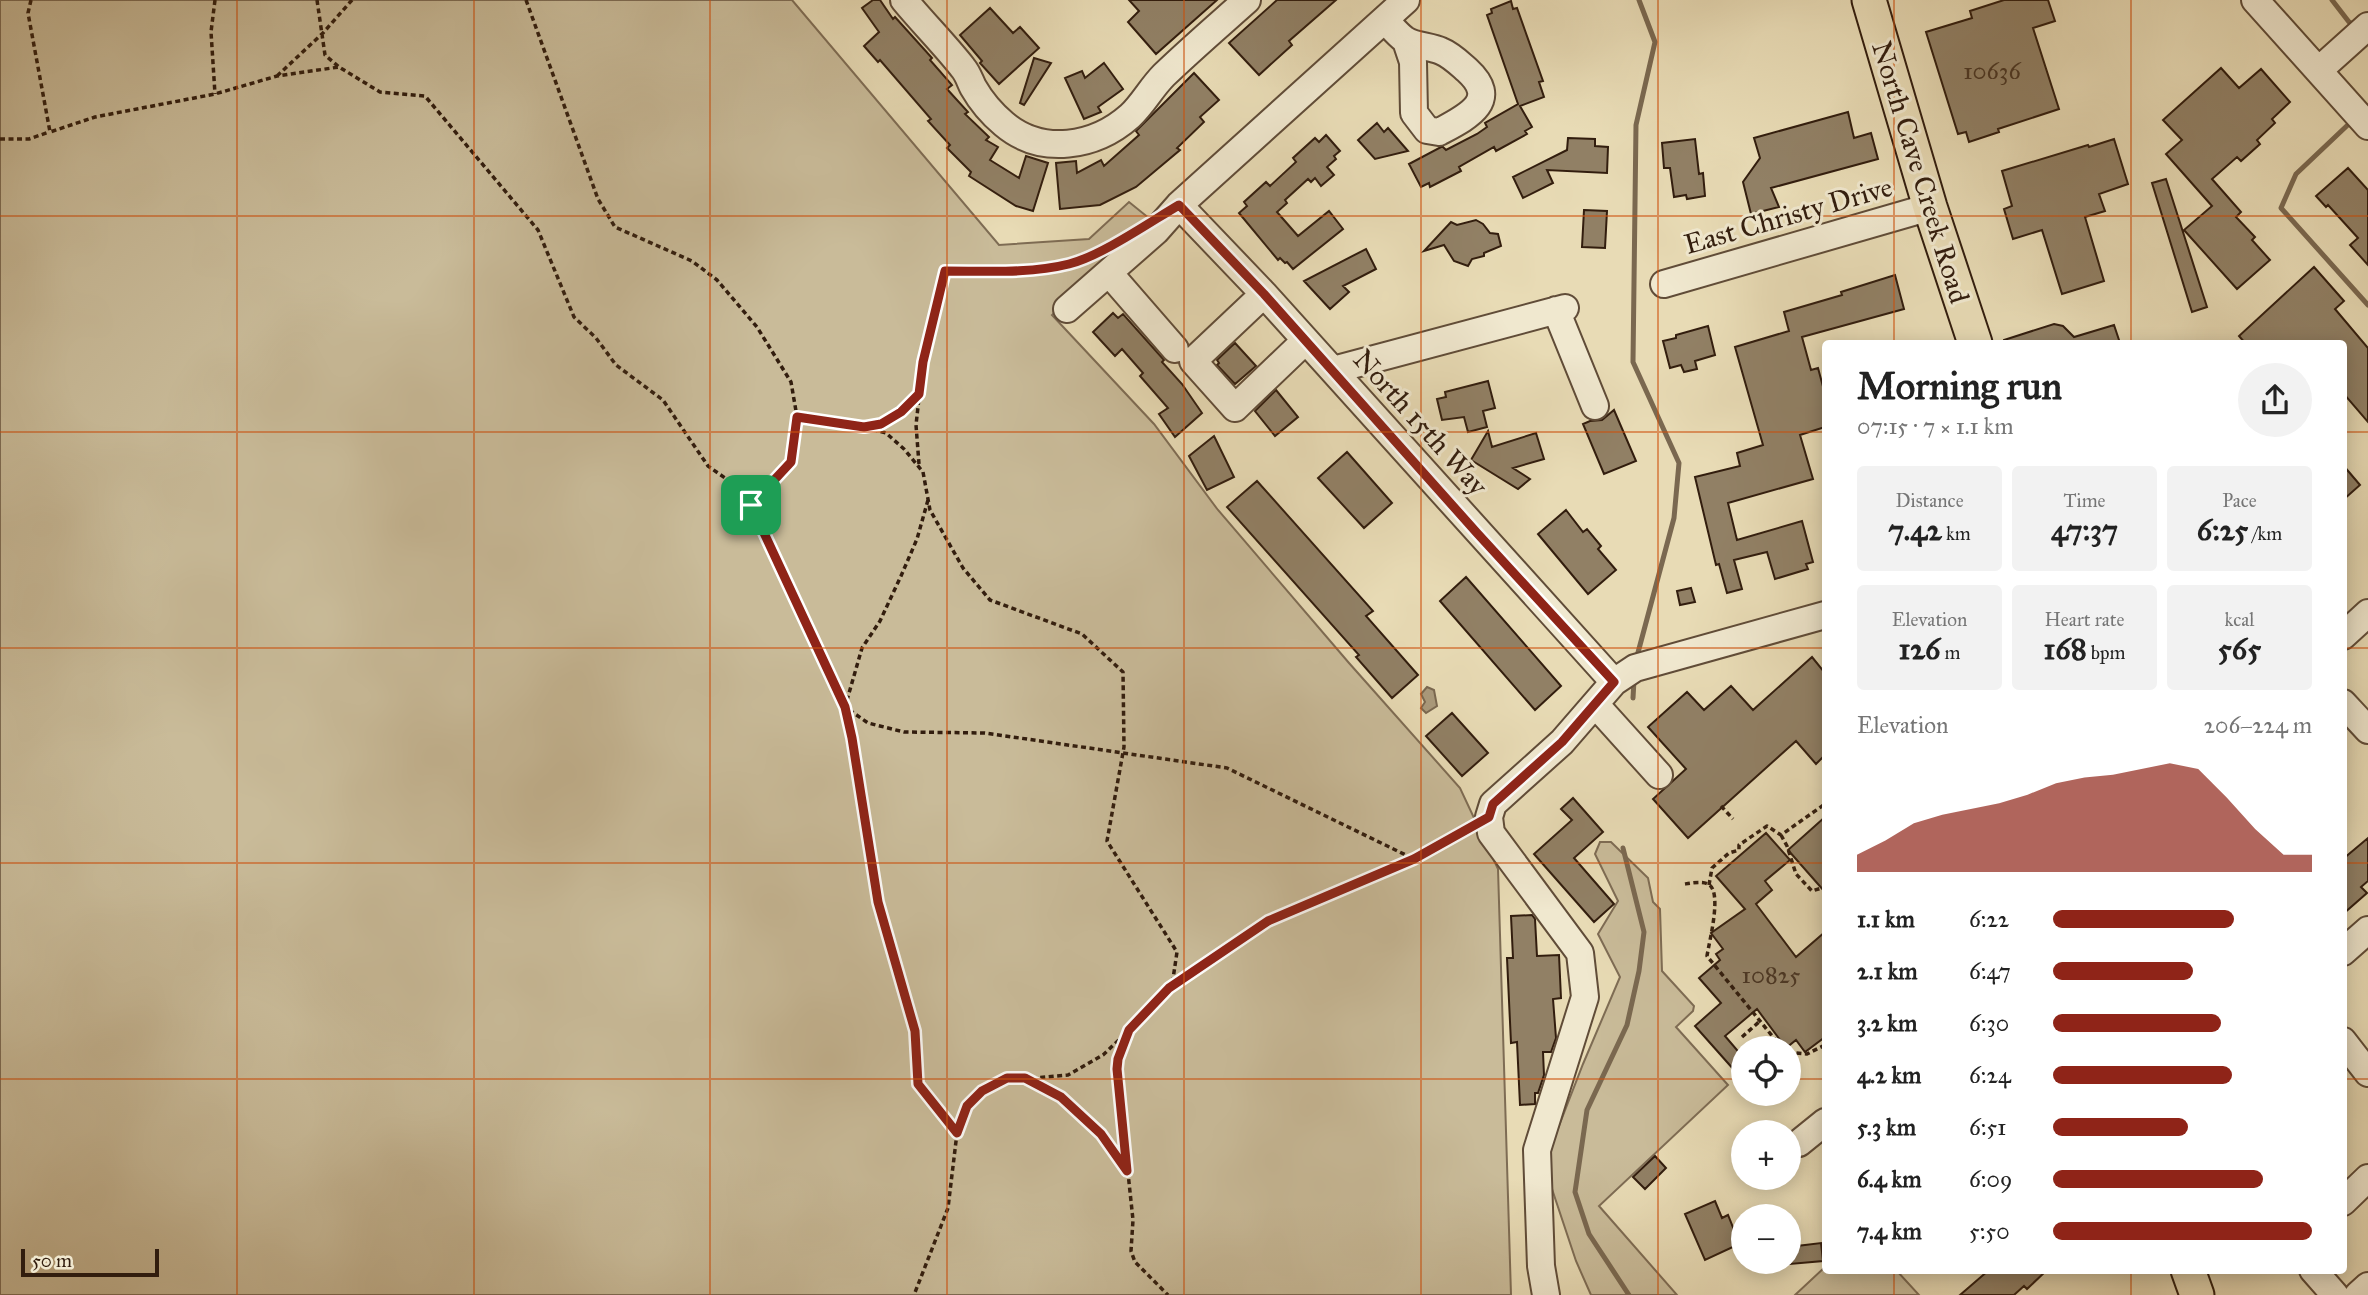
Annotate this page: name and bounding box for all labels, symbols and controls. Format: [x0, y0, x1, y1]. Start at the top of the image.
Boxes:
street label: North Cave Creek Road [1864, 37, 1977, 307]
house number: 10636 [1963, 56, 2021, 86]
street label: East Christy Drive [1680, 169, 1896, 262]
street label: North 15th Way [1346, 342, 1496, 503]
text: Morning run [1857, 363, 2062, 409]
button: share [2238, 363, 2312, 437]
text: 07:15 · 7 × 1.1 km [1857, 412, 2014, 440]
pin [721, 475, 781, 535]
icon: arrive [732, 486, 770, 524]
text: Distance [1895, 489, 1964, 512]
text: Time [2063, 489, 2106, 512]
text: Pace [2222, 489, 2257, 512]
text: 7.42 [1888, 512, 1942, 548]
text: 47:37 [2051, 512, 2118, 548]
text: 6:25 [2197, 512, 2248, 548]
text: km [1942, 522, 1971, 545]
text: /km [2248, 522, 2282, 545]
text: Elevation [1892, 608, 1967, 631]
text: Heart rate [2045, 608, 2124, 631]
text: kcal [2225, 608, 2254, 631]
text: 126 [1898, 631, 1940, 667]
text: 168 [2044, 631, 2087, 667]
text: 565 [2218, 631, 2261, 667]
text: m [1940, 641, 1961, 664]
text: bpm [2087, 641, 2125, 664]
text: Elevation [1857, 711, 1948, 739]
text: 206–224 m [2204, 711, 2312, 739]
text: 1.1 km [1857, 905, 1915, 933]
text: 6:22 [1969, 905, 2009, 933]
text: 2.1 km [1857, 957, 1918, 985]
text: 6:47 [1969, 957, 2011, 985]
house number: 10825 [1742, 960, 1800, 990]
text: 3.2 km [1857, 1009, 1917, 1037]
text: 6:30 [1969, 1009, 2009, 1037]
map controls [1731, 1036, 1801, 1274]
button: locate [1731, 1036, 1801, 1106]
text: 4.2 km [1857, 1061, 1921, 1089]
text: 6:24 [1969, 1061, 2011, 1089]
text: 5.3 km [1857, 1113, 1916, 1141]
text: 6:51 [1969, 1113, 2006, 1141]
button: + [1731, 1120, 1801, 1190]
text: 6.4 km [1857, 1165, 1922, 1193]
text: 6:09 [1969, 1165, 2012, 1193]
button: − [1731, 1204, 1801, 1274]
text: 7.4 km [1857, 1217, 1922, 1245]
text: 5:50 [1969, 1217, 2010, 1245]
scale bar [21, 1246, 159, 1278]
text: 50 m [32, 1249, 72, 1272]

